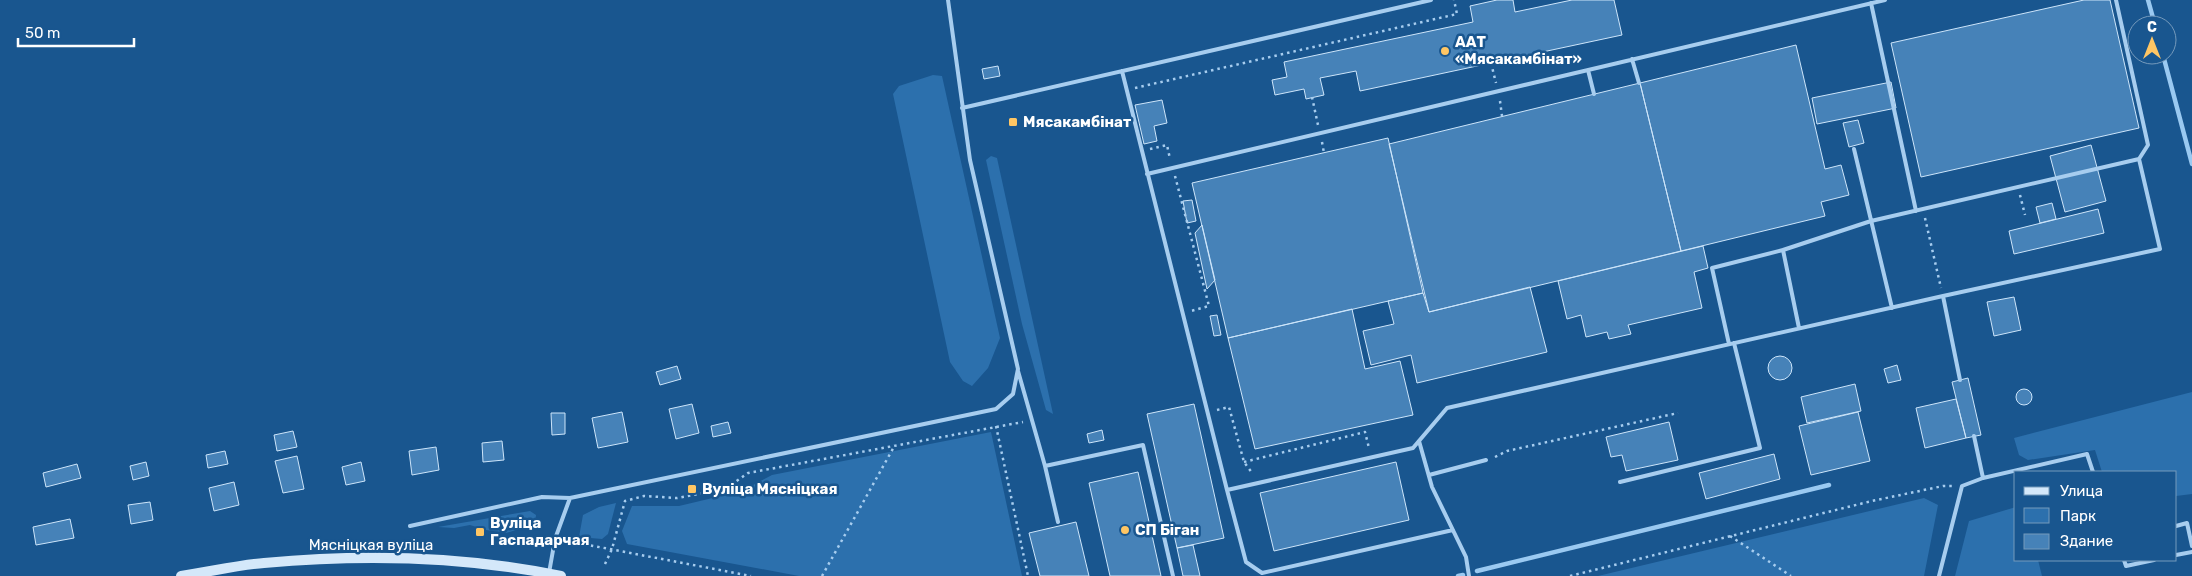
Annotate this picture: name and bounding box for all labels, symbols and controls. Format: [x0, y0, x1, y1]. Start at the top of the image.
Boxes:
scale bar [18, 15, 134, 47]
north arrow [2127, 15, 2177, 65]
text: С [2147, 19, 2157, 36]
text: 50 m [25, 24, 60, 42]
place label: ААТ «Мясакамбінат» [1455, 33, 1582, 68]
marker: ААТ «Мясакамбінат» [1439, 45, 1451, 57]
place label: Мясакамбінат [1023, 113, 1132, 131]
marker: Мясакамбінат [1007, 116, 1019, 128]
legend [2014, 471, 2177, 561]
place label: Вуліца Мясніцкая [702, 480, 838, 498]
text: Улица [2060, 482, 2103, 500]
marker: Вуліца Мясніцкая [686, 483, 698, 495]
text: Парк [2060, 507, 2096, 525]
place label: Вуліца Гаспадарчая [490, 514, 590, 549]
place label: СП Біган [1135, 521, 1199, 539]
marker: СП Біган [1119, 524, 1131, 536]
marker: Вуліца Гаспадарчая [474, 526, 486, 538]
text: Здание [2060, 532, 2113, 550]
street label: Мясніцкая вуліца [309, 536, 433, 554]

